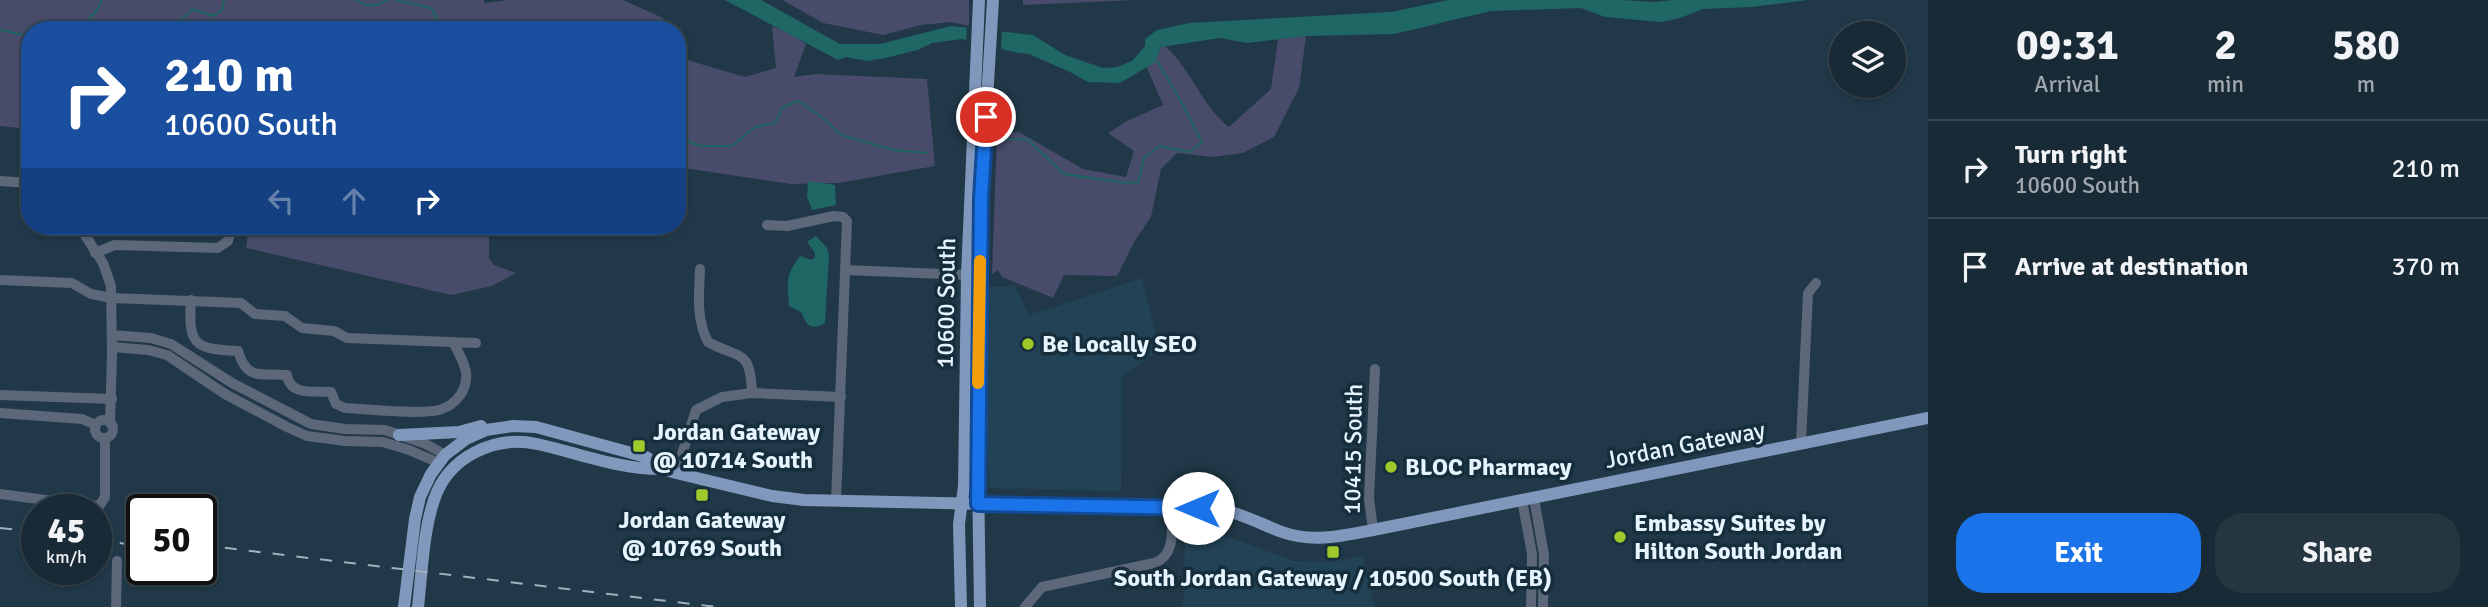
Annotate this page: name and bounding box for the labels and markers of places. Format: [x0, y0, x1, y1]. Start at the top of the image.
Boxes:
pin [956, 87, 1016, 147]
place label: Be Locally SEO [1042, 329, 1197, 359]
marker: Be Locally SEO [1020, 336, 1036, 352]
place label: Jordan Gateway @ 10714 South [653, 417, 820, 475]
marker: Jordan Gateway @ 10714 South [631, 438, 647, 454]
place label: BLOC Pharmacy [1405, 452, 1572, 482]
marker: BLOC Pharmacy [1383, 459, 1399, 475]
marker: Jordan Gateway @ 10769 South [694, 487, 710, 503]
place label: Jordan Gateway @ 10769 South [618, 505, 786, 563]
place label: Embassy Suites by Hilton South Jordan [1634, 508, 1842, 566]
marker: Embassy Suites by Hilton South Jordan [1612, 529, 1628, 545]
marker: South Jordan Gateway / 10500 South (EB) [1325, 544, 1341, 560]
place label: South Jordan Gateway / 10500 South (EB) [1114, 563, 1552, 593]

